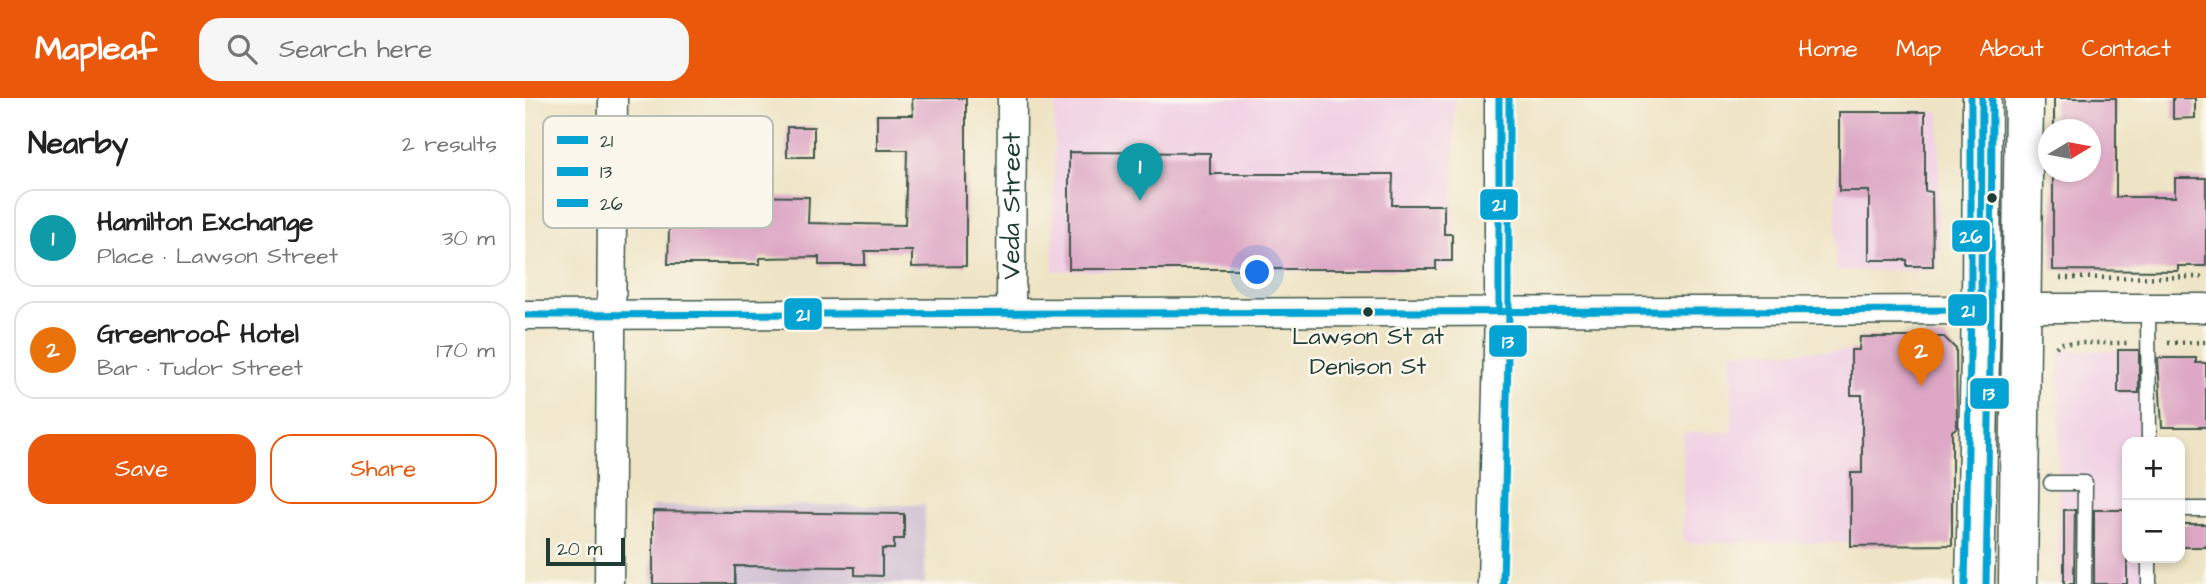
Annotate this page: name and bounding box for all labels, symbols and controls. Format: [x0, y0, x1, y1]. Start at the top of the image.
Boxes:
search box [199, 18, 689, 81]
text: Mapleaf [35, 26, 157, 72]
icon: search [223, 30, 261, 68]
text: Search here [279, 31, 432, 67]
text: Home [1798, 32, 1858, 66]
text: Map [1896, 32, 1941, 66]
text: About [1979, 32, 2044, 66]
text: Contact [2082, 32, 2171, 66]
legend [543, 116, 773, 228]
north arrow [2038, 119, 2101, 182]
text: Nearby [28, 123, 128, 165]
text: 2 results [402, 128, 497, 160]
text: 21 [600, 128, 614, 155]
street label: Veda Street [993, 132, 1030, 280]
pin: 1 [1117, 143, 1163, 201]
text: 13 [600, 159, 612, 186]
line badge: 21 [1479, 188, 1519, 221]
text: 26 [600, 191, 623, 218]
unlabelled marker [1985, 191, 1999, 205]
text: 21 [1491, 192, 1506, 219]
text: Hamilton Exchange [97, 204, 313, 240]
line badge: 26 [1951, 219, 1991, 253]
text: 1 [52, 222, 54, 254]
text: 30 m [442, 222, 495, 254]
text: 26 [1959, 224, 1982, 251]
text: Place · Lawson Street [97, 240, 338, 272]
your location [1240, 255, 1274, 289]
line badge: 21 [1947, 293, 1988, 327]
line badge: 21 [783, 297, 823, 331]
text: 21 [1960, 298, 1975, 325]
text: 21 [795, 302, 810, 329]
marker: Lawson St at Denison St [1361, 305, 1375, 319]
text: Greenroof Hotel [97, 316, 299, 352]
place label: Lawson St at Denison St [1292, 320, 1444, 384]
line badge: 13 [1488, 324, 1528, 358]
pin: 2 [1898, 328, 1944, 386]
text: 13 [1502, 329, 1514, 356]
text: 2 [46, 334, 60, 366]
text: 170 m [436, 334, 495, 366]
text: Bar · Tudor Street [97, 352, 303, 384]
line badge: 13 [1969, 377, 2010, 410]
text: 13 [1983, 381, 1995, 408]
button: Save [28, 434, 256, 504]
button: Share [270, 434, 497, 504]
map controls [2122, 437, 2185, 563]
button: + [2122, 437, 2185, 500]
button: − [2122, 500, 2185, 563]
scale bar [546, 535, 625, 567]
text: 20 m [557, 536, 602, 563]

